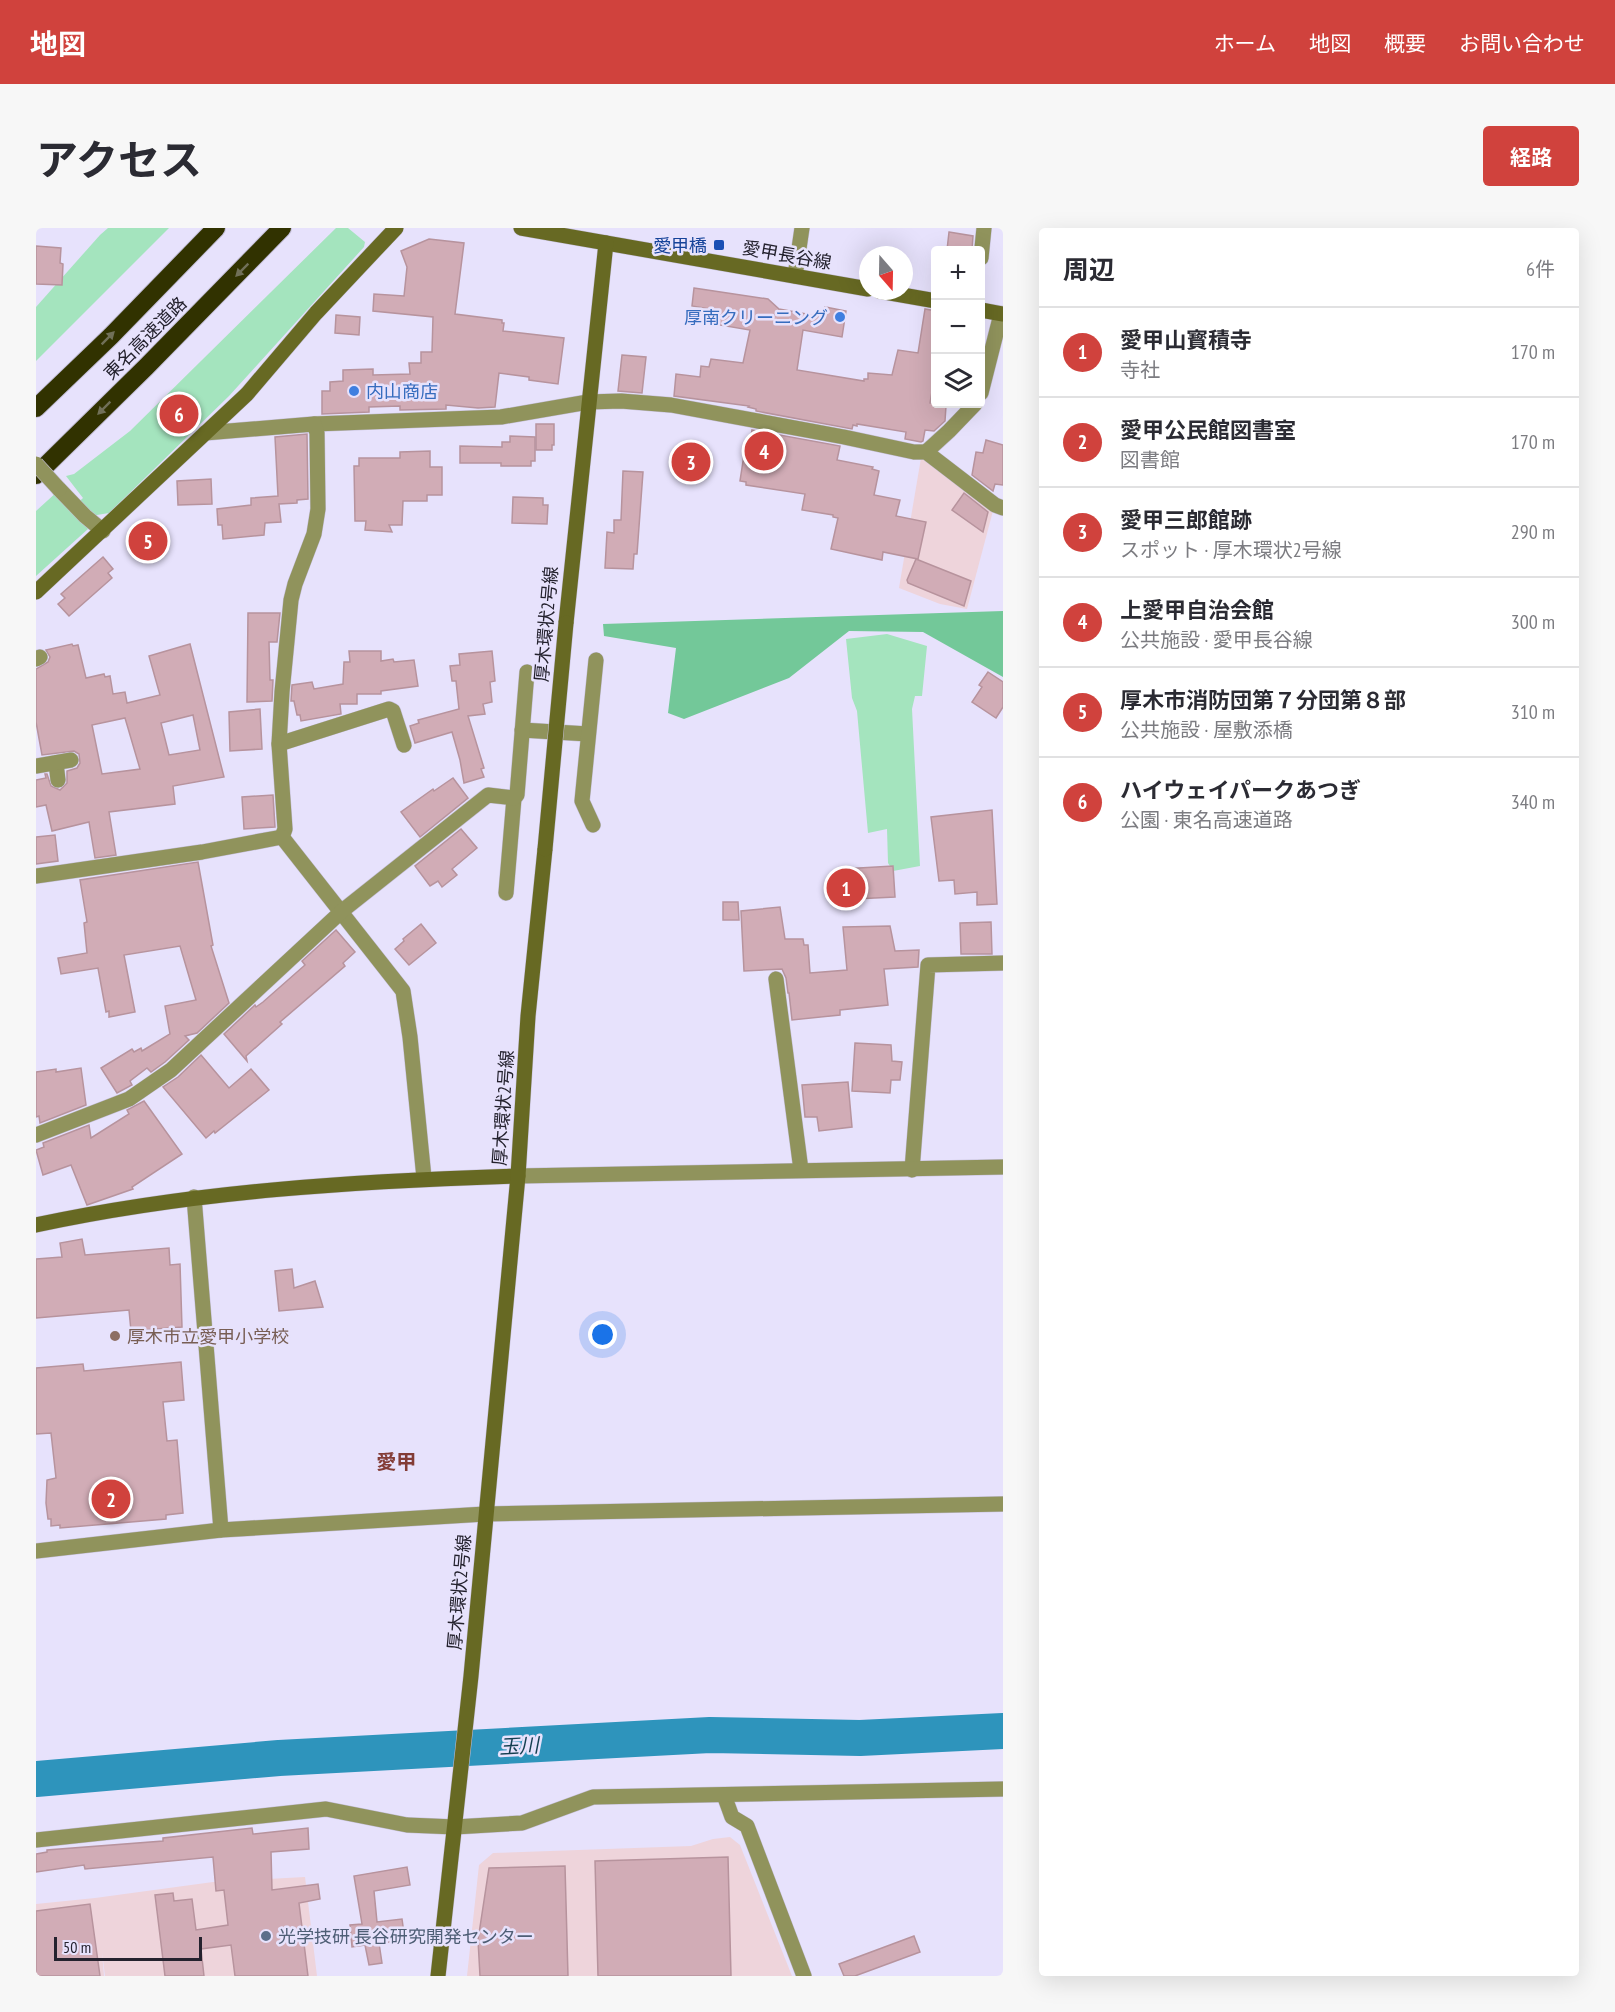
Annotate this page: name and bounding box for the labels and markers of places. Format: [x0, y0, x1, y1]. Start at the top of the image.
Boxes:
place label: 愛甲橋 [653, 234, 707, 257]
marker: 愛甲橋 [712, 238, 726, 252]
place label: 厚南クリーニング [684, 306, 828, 329]
marker: 厚南クリーニング [833, 310, 847, 324]
place label: 内山商店 [366, 380, 438, 403]
marker: 内山商店 [347, 384, 361, 398]
pin: 6 [160, 392, 198, 436]
pin: 4 [744, 428, 784, 474]
pin: 3 [672, 440, 710, 484]
pin: 5 [128, 518, 168, 564]
pin: 1 [826, 866, 866, 910]
place label: 厚木市立愛甲小学校 [127, 1325, 289, 1348]
marker: 厚木市立愛甲小学校 [108, 1329, 122, 1343]
pin: 2 [92, 1476, 130, 1522]
place label: 光学技研 長谷研究開発センター [278, 1925, 534, 1948]
marker: 光学技研 長谷研究開発センター [259, 1929, 273, 1943]

